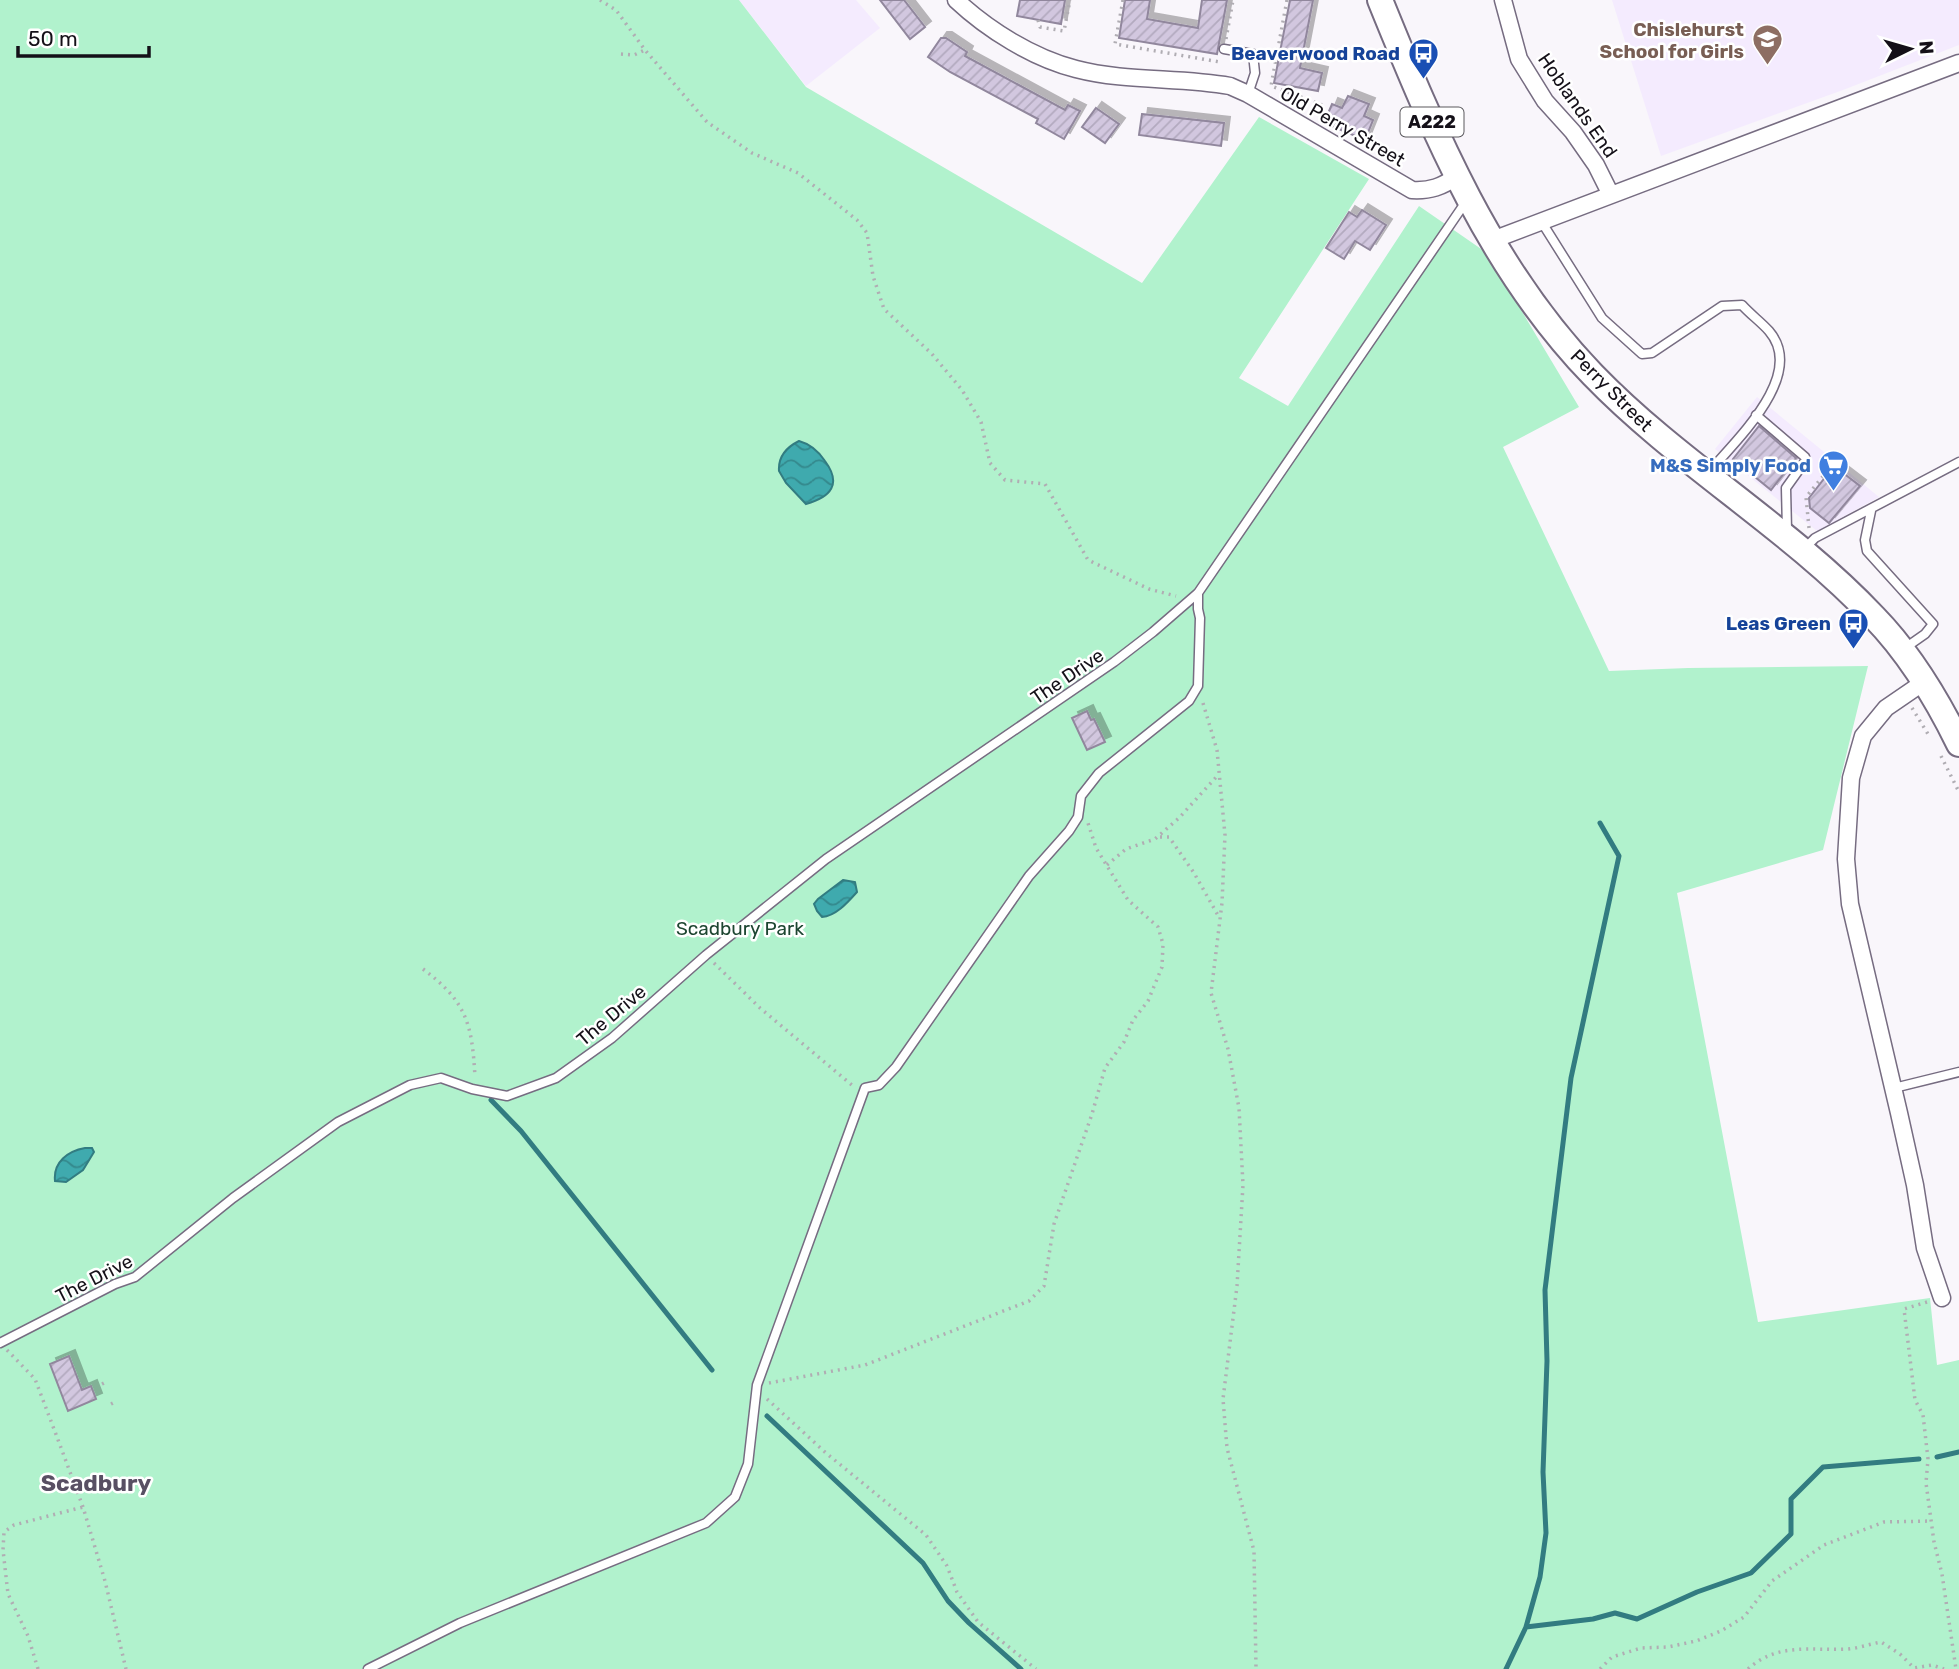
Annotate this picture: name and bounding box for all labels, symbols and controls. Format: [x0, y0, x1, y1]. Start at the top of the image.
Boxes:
scale bar [18, 14, 149, 58]
north arrow [1875, 14, 1945, 84]
place label: Chislehurst School for Girls [1600, 18, 1744, 63]
school or university icon: Chislehurst School for Girls [1750, 23, 1784, 67]
text: 50 m [28, 26, 78, 51]
bus stop icon: Beaverwood Road [1406, 36, 1440, 80]
text: N [1914, 40, 1938, 55]
place label: Beaverwood Road [1231, 42, 1400, 65]
street label: Hoblands End [1533, 49, 1622, 162]
street label: Old Perry Street [1276, 81, 1410, 172]
road number: A222 [1400, 107, 1464, 136]
street label: Perry Street [1566, 344, 1658, 437]
supermarket icon: M&S Simply Food [1817, 448, 1851, 492]
place label: M&S Simply Food [1650, 454, 1811, 477]
bus stop icon: Leas Green [1837, 606, 1871, 650]
place label: Leas Green [1726, 612, 1831, 635]
street label: The Drive [1026, 644, 1108, 709]
park label: Scadbury Park [676, 917, 804, 940]
street label: The Drive [572, 980, 651, 1051]
street label: The Drive [52, 1249, 137, 1308]
district label: Scadbury [41, 1469, 151, 1497]

